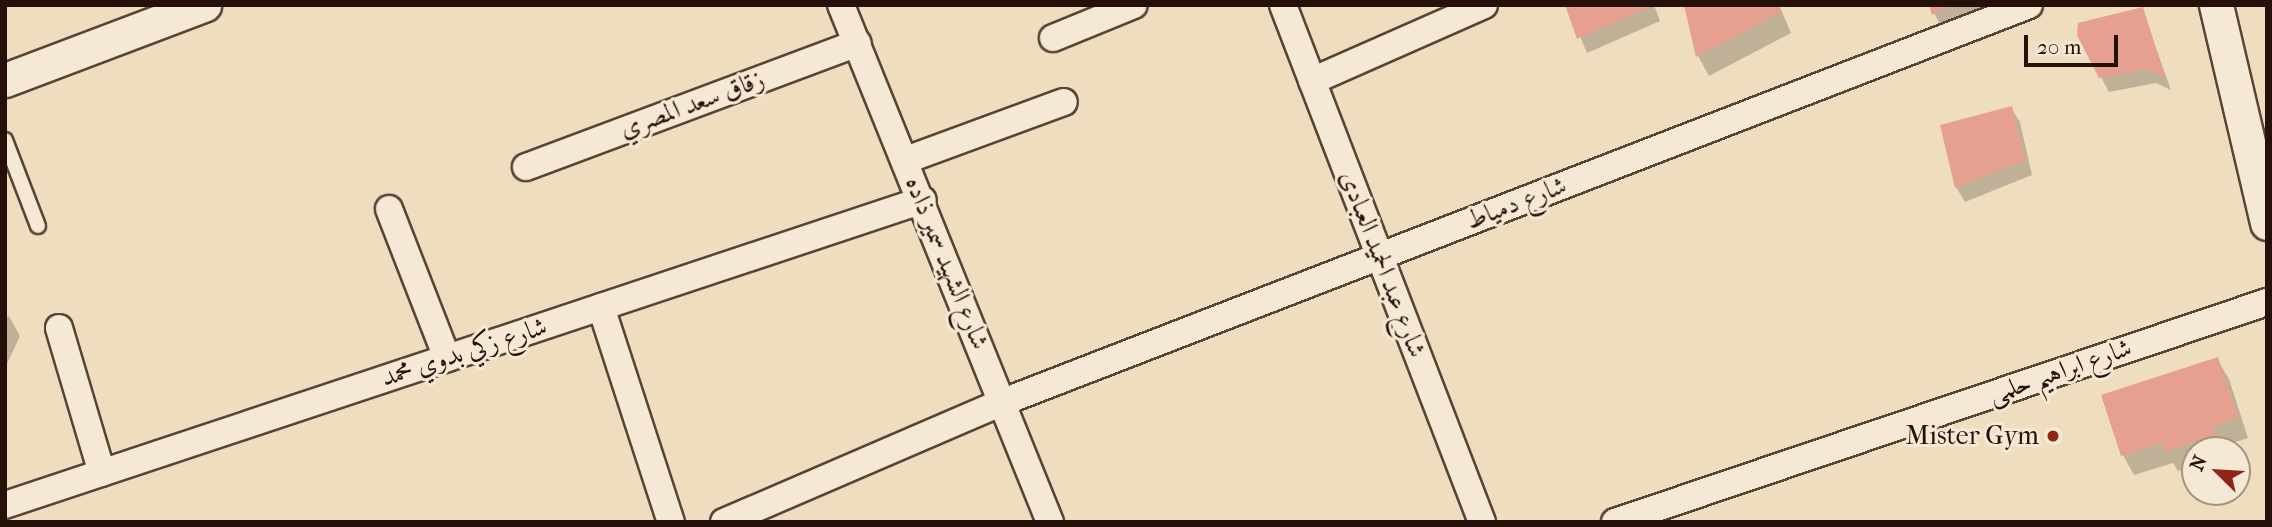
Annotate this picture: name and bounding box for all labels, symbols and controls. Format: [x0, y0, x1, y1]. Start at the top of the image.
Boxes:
scale bar [2027, 21, 2122, 65]
text: 20 m [2037, 35, 2081, 59]
street label: زقاق سعد المصري [615, 63, 769, 145]
street label: شارع عبد الحميد العبادى [1333, 166, 1433, 362]
street label: شارع دمياط [1461, 170, 1571, 236]
street label: شارع الشهيد سمير ذاده [898, 172, 996, 354]
street label: شارع زكي بدوي محمد [377, 311, 551, 393]
street label: شارع ابراهيم حلمى [1984, 332, 2136, 410]
place label: Mister Gym [1906, 420, 2039, 452]
marker: Mister Gym [2045, 428, 2061, 444]
north arrow [2181, 436, 2251, 506]
text: N [2186, 452, 2212, 474]

